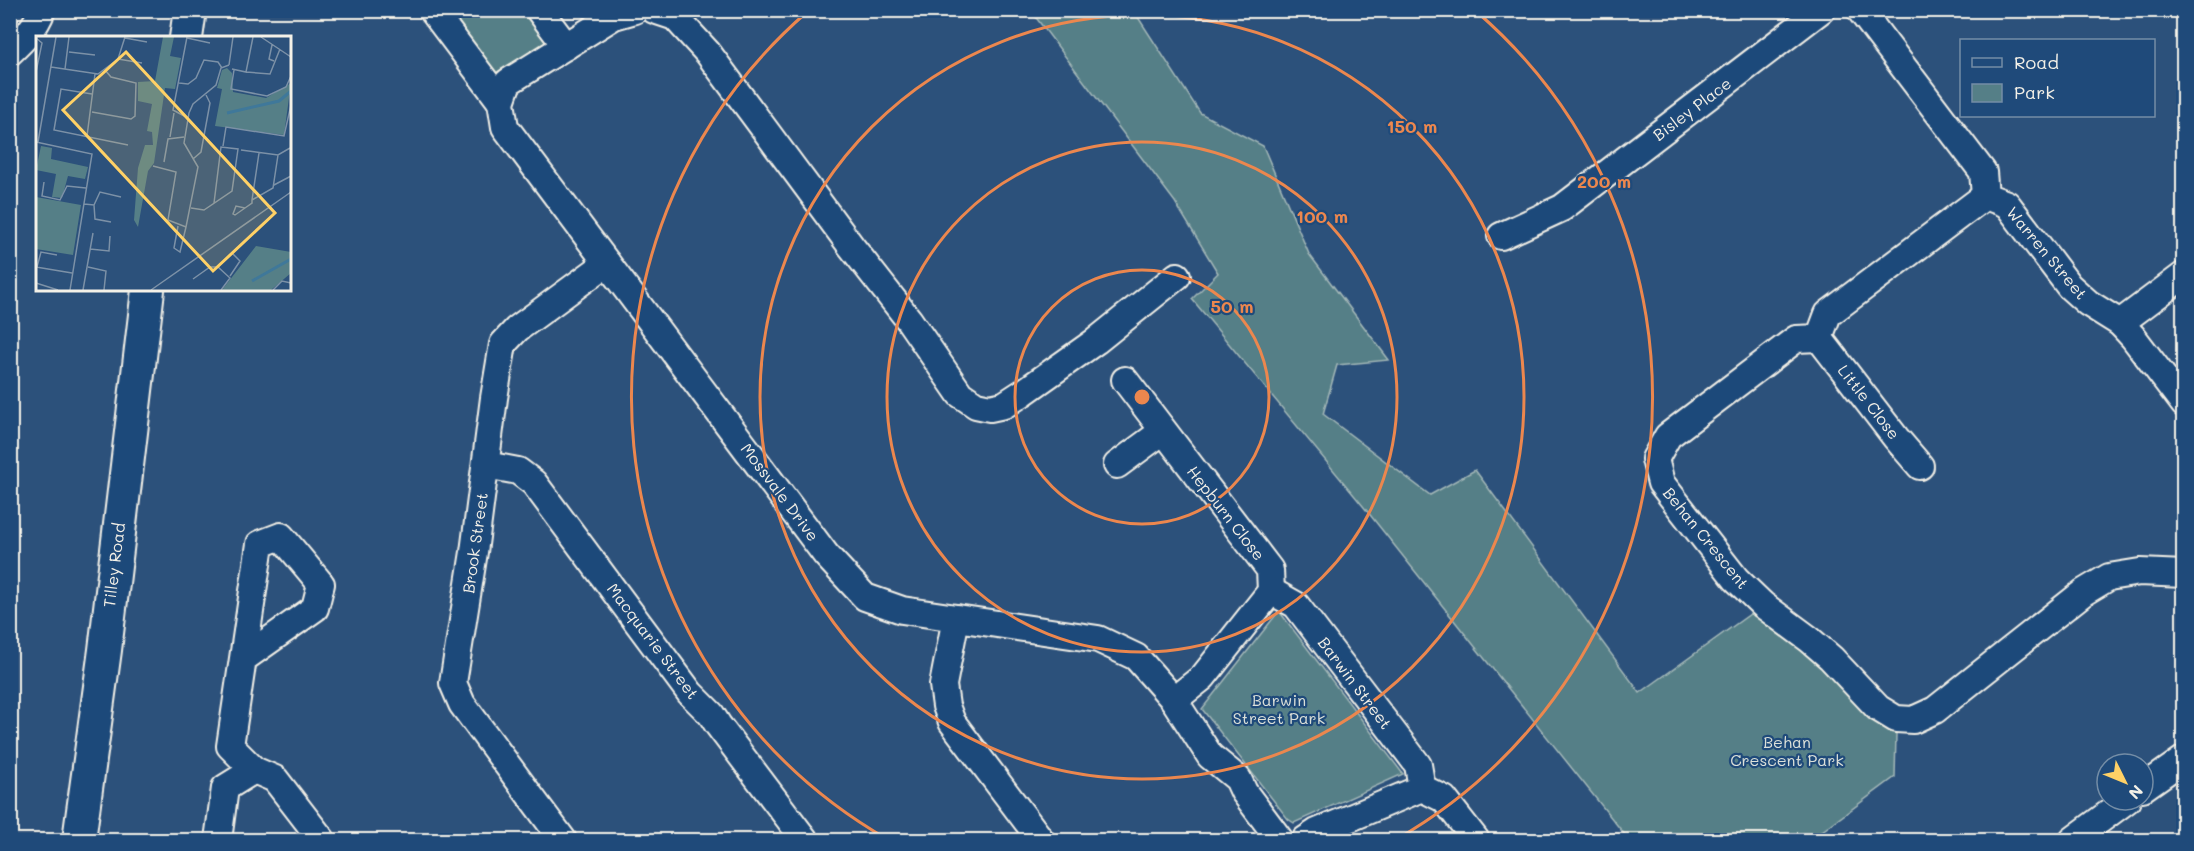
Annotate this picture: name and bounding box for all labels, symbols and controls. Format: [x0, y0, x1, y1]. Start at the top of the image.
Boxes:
inset map [36, 36, 291, 291]
legend [1960, 39, 2155, 117]
text: Road [2014, 50, 2059, 74]
street label: Bisley Place [1648, 72, 1735, 145]
text: Park [2014, 80, 2055, 104]
text: 150 m [1387, 114, 1437, 138]
text: 200 m [1577, 169, 1631, 193]
street label: Warren Street [2002, 202, 2092, 303]
text: 100 m [1296, 204, 1348, 228]
text: 50 m [1211, 294, 1253, 318]
street label: Little Close [1834, 360, 1905, 443]
centre of rings [1132, 387, 1152, 407]
street label: Mossvale Drive [737, 438, 824, 545]
street label: Hepburn Close [1183, 461, 1270, 564]
street label: Behan Crescent [1659, 482, 1754, 593]
street label: Brook Street [457, 491, 492, 595]
street label: Tilley Road [98, 521, 129, 608]
street label: Macquarie Street [603, 578, 704, 703]
street label: Barwin Street [1314, 632, 1397, 733]
park label: Barwin Street Park [1233, 689, 1325, 728]
park label: Behan Crescent Park [1730, 731, 1844, 770]
north arrow [2095, 752, 2155, 812]
text: N [2125, 781, 2148, 804]

